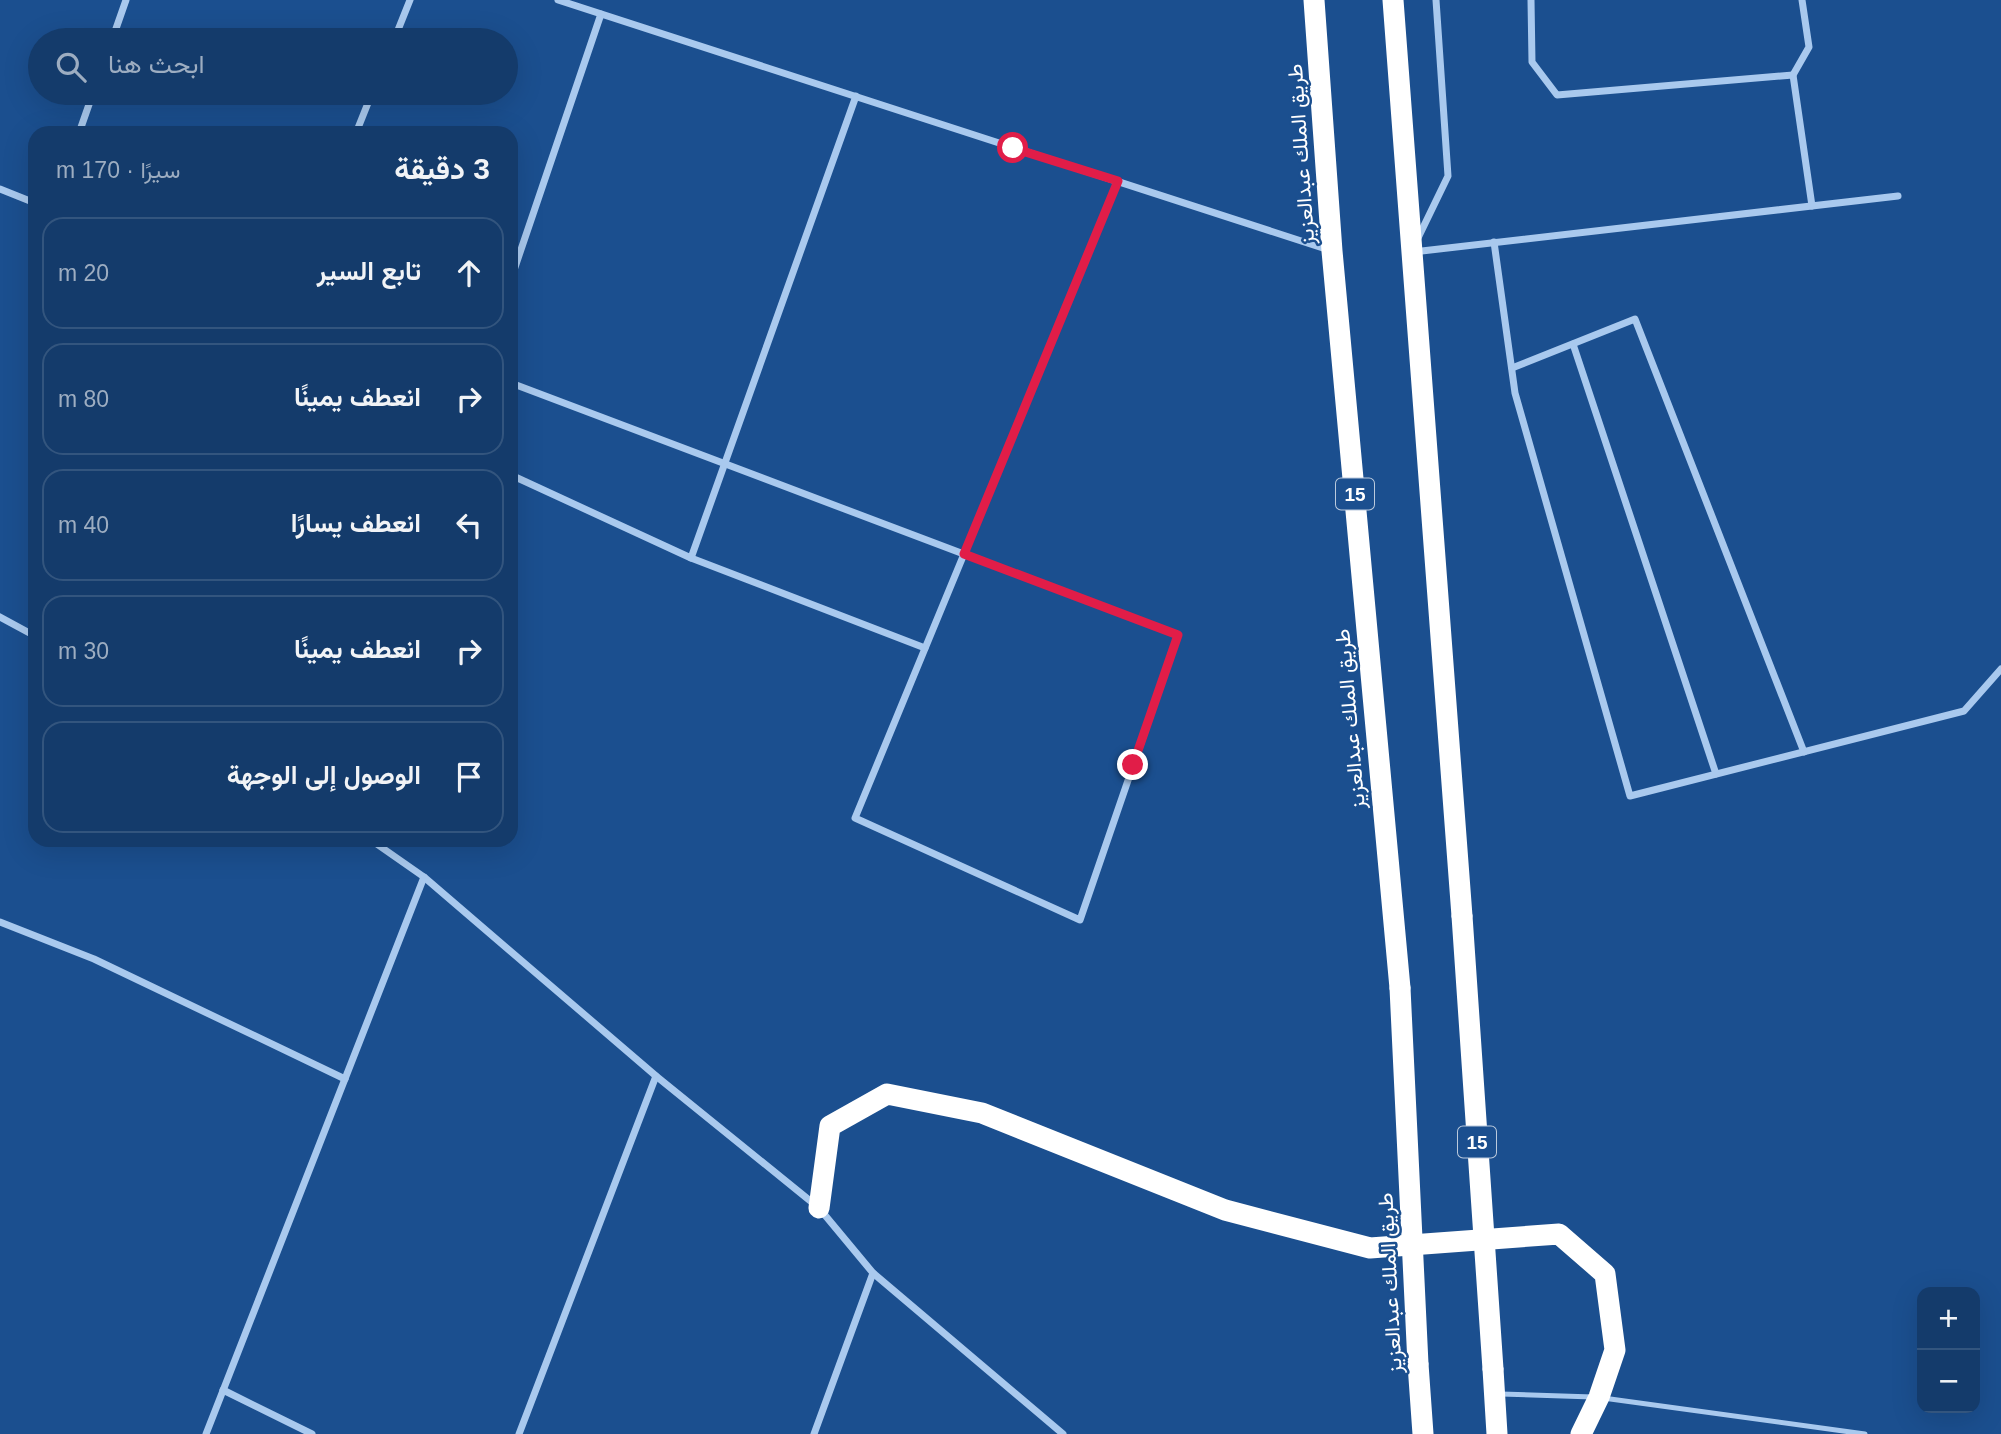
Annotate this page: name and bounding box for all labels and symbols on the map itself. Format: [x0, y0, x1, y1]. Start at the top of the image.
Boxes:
street label: طريق الملك عبدالعزيز [1283, 63, 1320, 246]
route start [997, 132, 1028, 163]
road number: 15 [1336, 478, 1374, 509]
street label: طريق الملك عبدالعزيز [1330, 628, 1371, 811]
route end [1117, 749, 1148, 780]
road number: 15 [1458, 1126, 1496, 1158]
street label: طريق الملك عبدالعزيز [1373, 1192, 1408, 1375]

